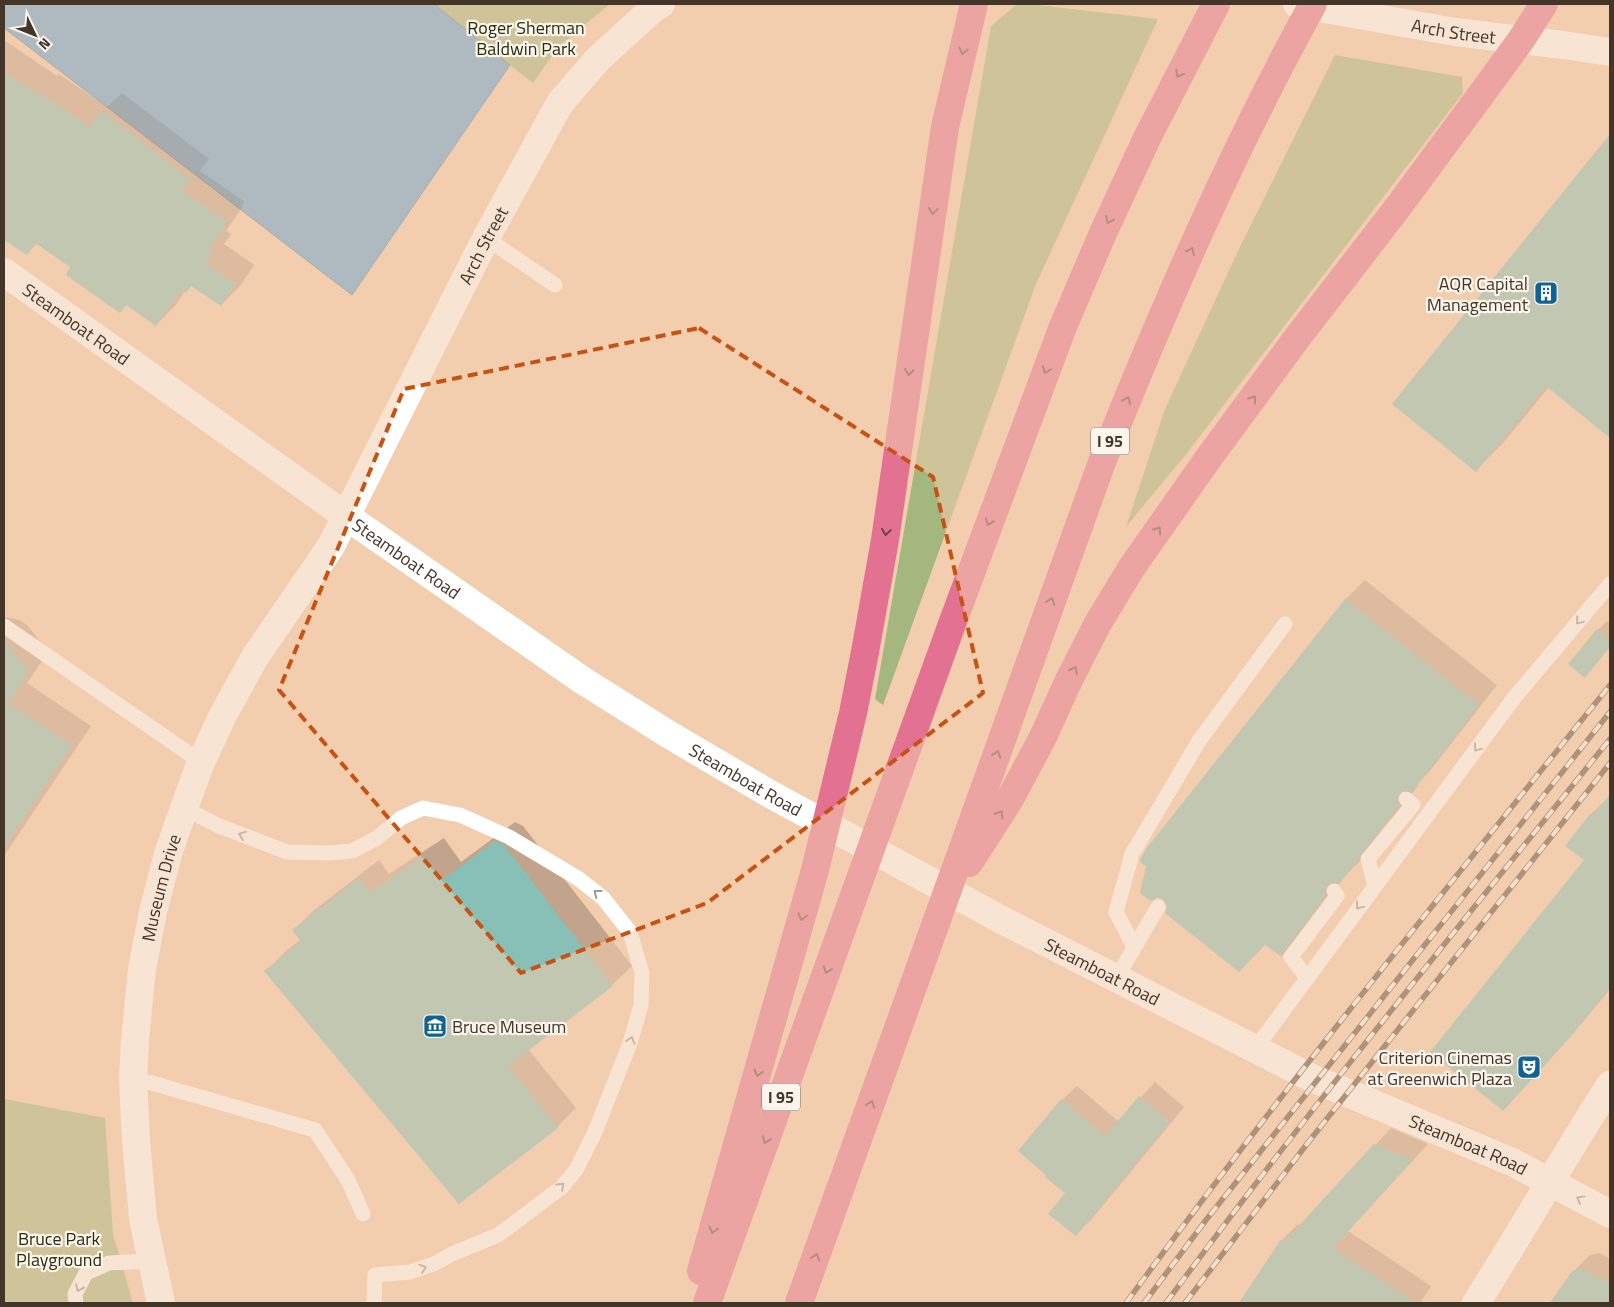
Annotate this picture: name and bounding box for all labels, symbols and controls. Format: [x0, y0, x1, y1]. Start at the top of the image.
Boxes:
north arrow [10, 10, 60, 60]
street label: Arch Street [1409, 11, 1498, 50]
park label: Roger Sherman Baldwin Park [467, 14, 585, 62]
text: N [34, 33, 56, 55]
one-way arrow [958, 47, 969, 56]
one-way arrow [1175, 69, 1185, 78]
street label: Arch Street [451, 201, 515, 289]
one-way arrow [928, 207, 939, 215]
one-way arrow [1105, 215, 1115, 224]
one-way arrow [1184, 247, 1195, 256]
place label: AQR Capital Management [1427, 270, 1529, 318]
street label: Steamboat Road [17, 276, 136, 371]
building icon: AQR Capital Management [1533, 280, 1559, 306]
one-way arrow [1042, 365, 1052, 374]
one-way arrow [905, 367, 915, 376]
one-way arrow [1121, 396, 1131, 405]
one-way arrow [1247, 396, 1255, 405]
road number: I 95 [1091, 428, 1129, 454]
street label: Steamboat Road [347, 511, 466, 605]
one-way arrow [985, 518, 995, 526]
one-way arrow [1152, 527, 1161, 536]
one-way arrow [881, 529, 892, 537]
one-way arrow [1045, 597, 1055, 606]
one-way arrow [1576, 615, 1584, 624]
one-way arrow [1068, 666, 1078, 675]
street label: Steamboat Road [684, 736, 807, 823]
one-way arrow [1475, 742, 1483, 751]
one-way arrow [991, 750, 1001, 759]
one-way arrow [994, 811, 1004, 820]
street label: Museum Drive [134, 830, 187, 944]
one-way arrow [238, 830, 247, 841]
one-way arrow [594, 891, 603, 899]
one-way arrow [1357, 900, 1365, 909]
one-way arrow [798, 912, 808, 921]
street label: Steamboat Road [1040, 930, 1165, 1012]
one-way arrow [823, 966, 833, 974]
museum icon: Bruce Museum [422, 1013, 448, 1039]
place label: Bruce Museum [452, 1013, 566, 1040]
one-way arrow [625, 1037, 635, 1045]
place label: Criterion Cinemas at Greenwich Plaza [1368, 1044, 1512, 1092]
theatre icon: Criterion Cinemas at Greenwich Plaza [1516, 1054, 1542, 1080]
one-way arrow [753, 1069, 763, 1077]
road number: I 95 [762, 1084, 800, 1110]
one-way arrow [865, 1101, 875, 1109]
street label: Steamboat Road [1405, 1107, 1533, 1181]
one-way arrow [762, 1135, 772, 1144]
one-way arrow [556, 1183, 565, 1192]
one-way arrow [1576, 1195, 1585, 1205]
park label: Bruce Park Playground [16, 1225, 102, 1273]
one-way arrow [709, 1225, 719, 1233]
one-way arrow [810, 1254, 820, 1262]
one-way arrow [418, 1263, 426, 1273]
one-way arrow [75, 1283, 86, 1292]

